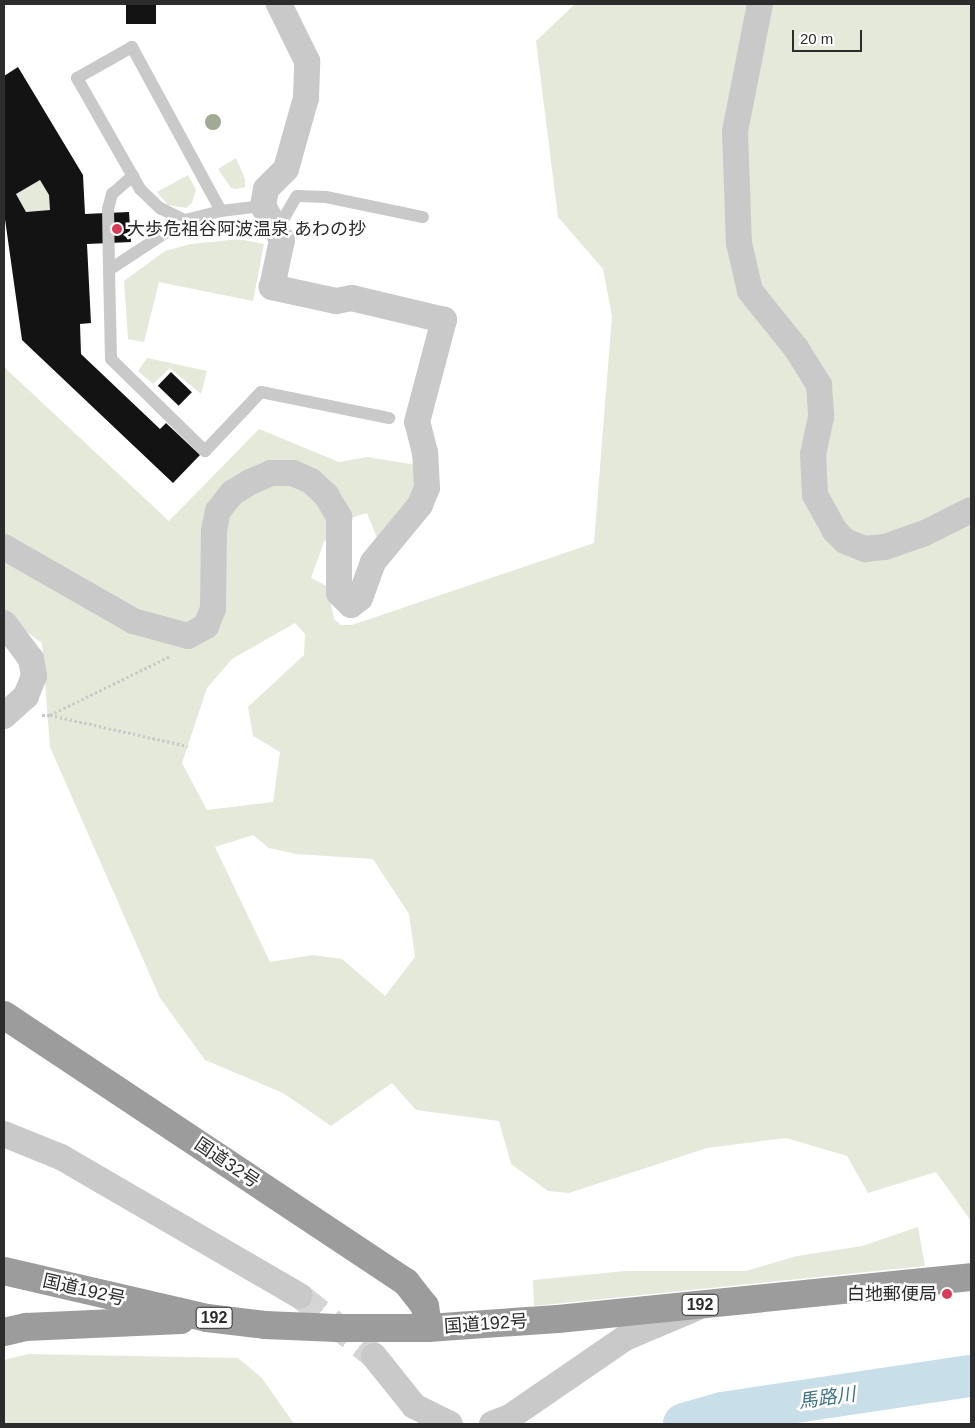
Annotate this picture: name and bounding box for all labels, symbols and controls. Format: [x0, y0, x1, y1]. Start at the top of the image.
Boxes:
scale bar [795, 20, 865, 52]
text: 20 m [800, 30, 833, 47]
place label: 大歩危祖谷阿波温泉 あわの抄 [127, 218, 366, 240]
marker: 大歩危祖谷阿波温泉 あわの抄 [111, 223, 123, 235]
street label: 国道32号 [190, 1133, 264, 1193]
street label: 国道192号 [41, 1270, 127, 1310]
place label: 白地郵便局 [847, 1283, 937, 1305]
marker: 白地郵便局 [941, 1288, 953, 1300]
road number: 192 [681, 1292, 719, 1318]
road number: 192 [195, 1305, 233, 1332]
street label: 国道192号 [443, 1310, 529, 1338]
water label: 馬路川 [797, 1383, 857, 1413]

